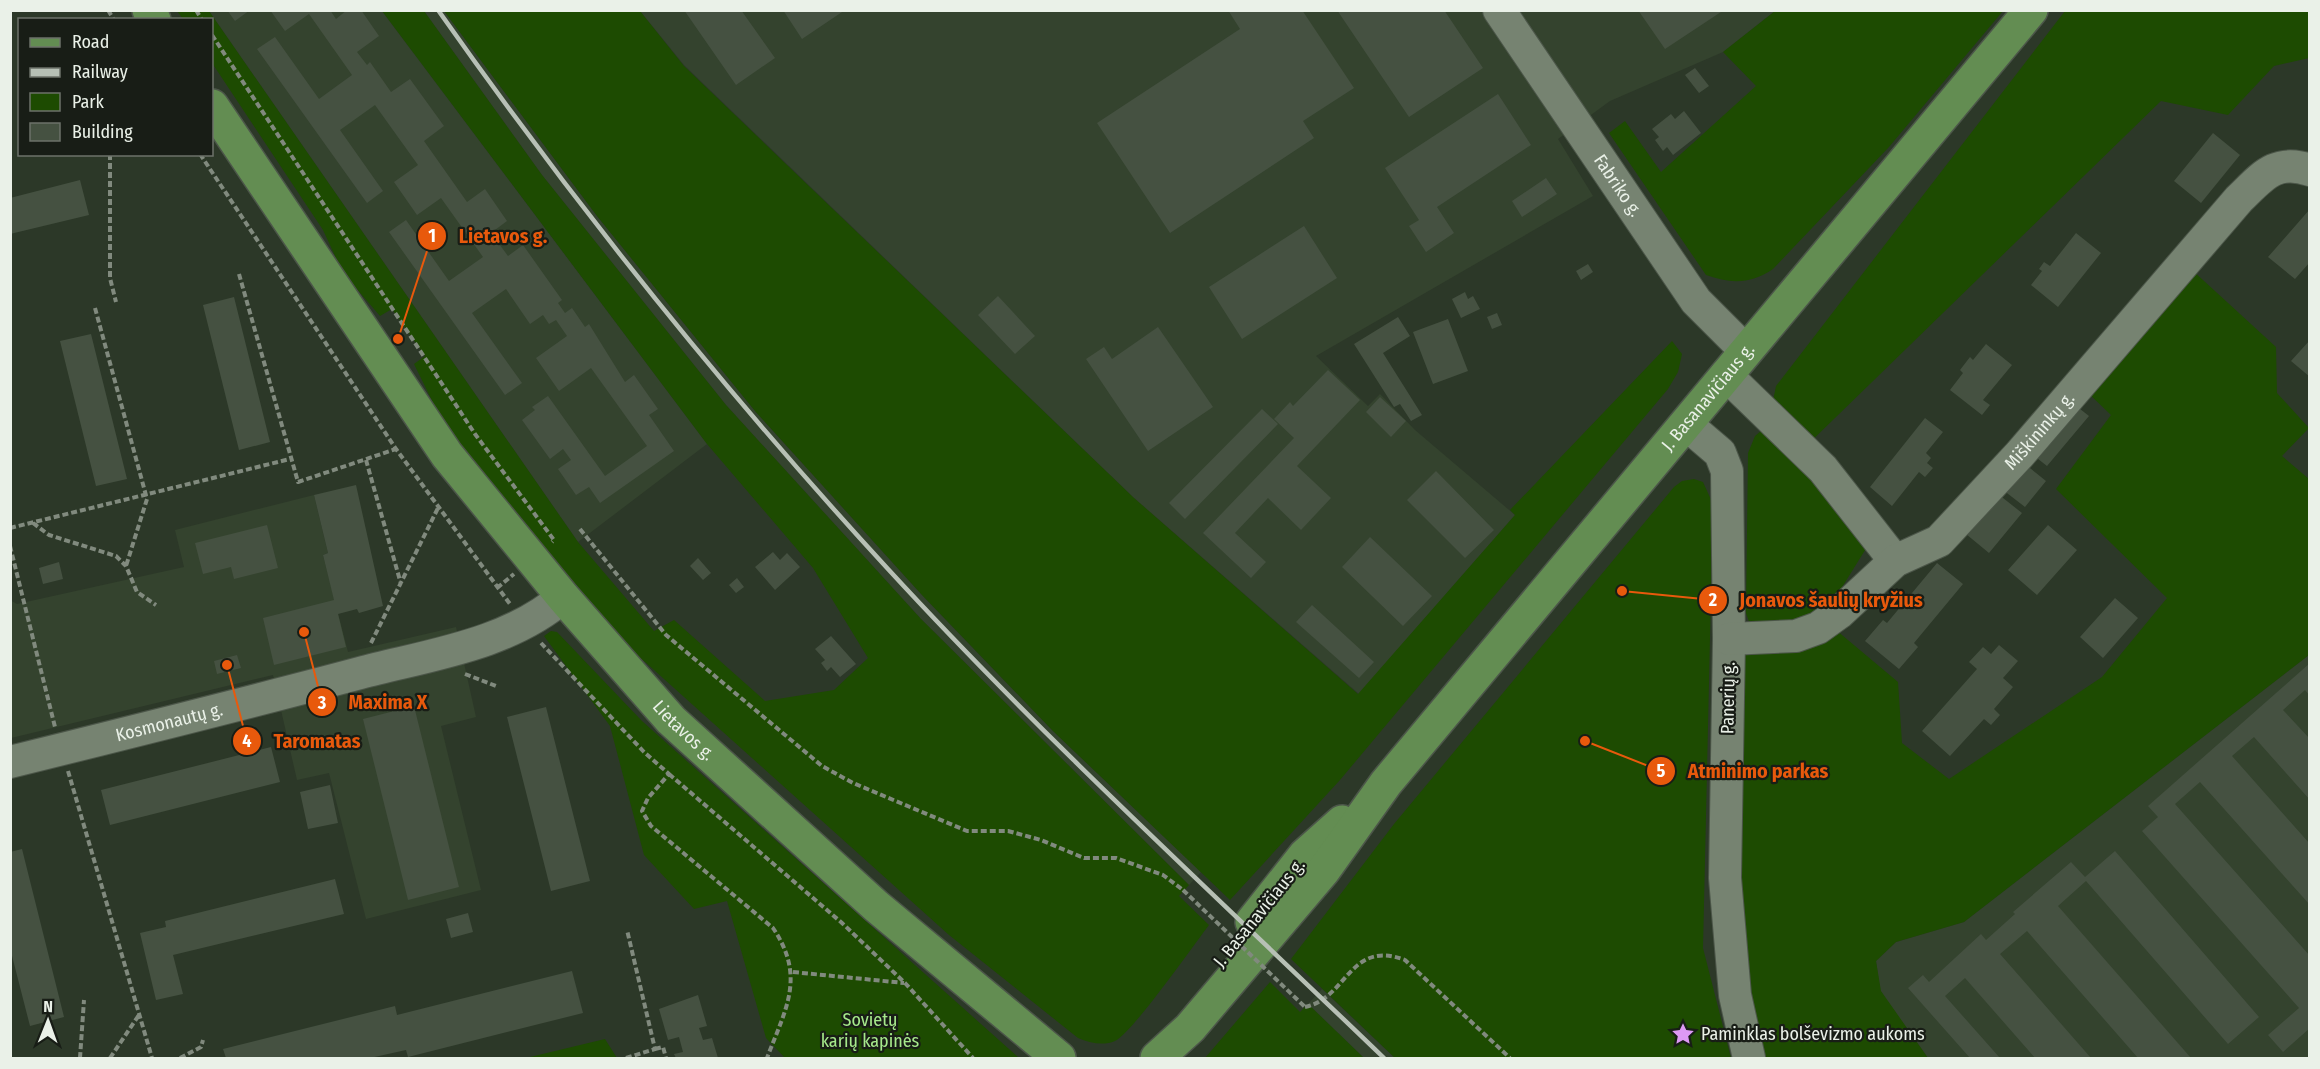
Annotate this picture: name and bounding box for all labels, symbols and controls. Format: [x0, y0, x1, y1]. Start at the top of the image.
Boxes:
legend [18, 18, 213, 156]
text: Road [72, 31, 109, 53]
text: Railway [72, 61, 128, 83]
text: Park [72, 91, 105, 113]
text: Building [72, 121, 133, 143]
street label: Fabriko g. [1589, 150, 1647, 221]
callout: Lietavos g. [417, 217, 560, 255]
text: Lietavos g. [459, 224, 548, 248]
text: 1 [428, 225, 436, 247]
street label: J. Basanavičiaus g. [1657, 339, 1759, 455]
street label: Miškininkų g. [2000, 388, 2079, 475]
callout: Jonavos šaulių kryžius [1698, 581, 1935, 619]
text: Jonavos šaulių kryžius [1738, 588, 1923, 612]
text: 2 [1708, 589, 1717, 611]
street label: Panerių g. [1716, 661, 1740, 734]
callout: Maxima X [307, 683, 439, 721]
text: Maxima X [349, 690, 428, 714]
text: 3 [317, 692, 327, 714]
street label: Lietavos g. [648, 696, 719, 765]
street label: Kosmonautų g. [113, 698, 225, 746]
callout: Taromatas [232, 722, 372, 760]
text: Taromatas [274, 729, 361, 753]
text: 4 [242, 730, 252, 752]
callout: Atminimo parkas [1646, 752, 1840, 790]
text: Atminimo parkas [1687, 759, 1829, 783]
text: 5 [1657, 760, 1666, 782]
street label: J. Basanavičiaus g. [1209, 854, 1310, 972]
north arrow [18, 991, 78, 1051]
text: N [43, 997, 53, 1016]
park label: Sovietų karių kapinės [821, 1009, 920, 1052]
place icon: Paminklas bolševizmo aukoms [1670, 1021, 1696, 1047]
place label: Paminklas bolševizmo aukoms [1701, 1023, 1925, 1045]

